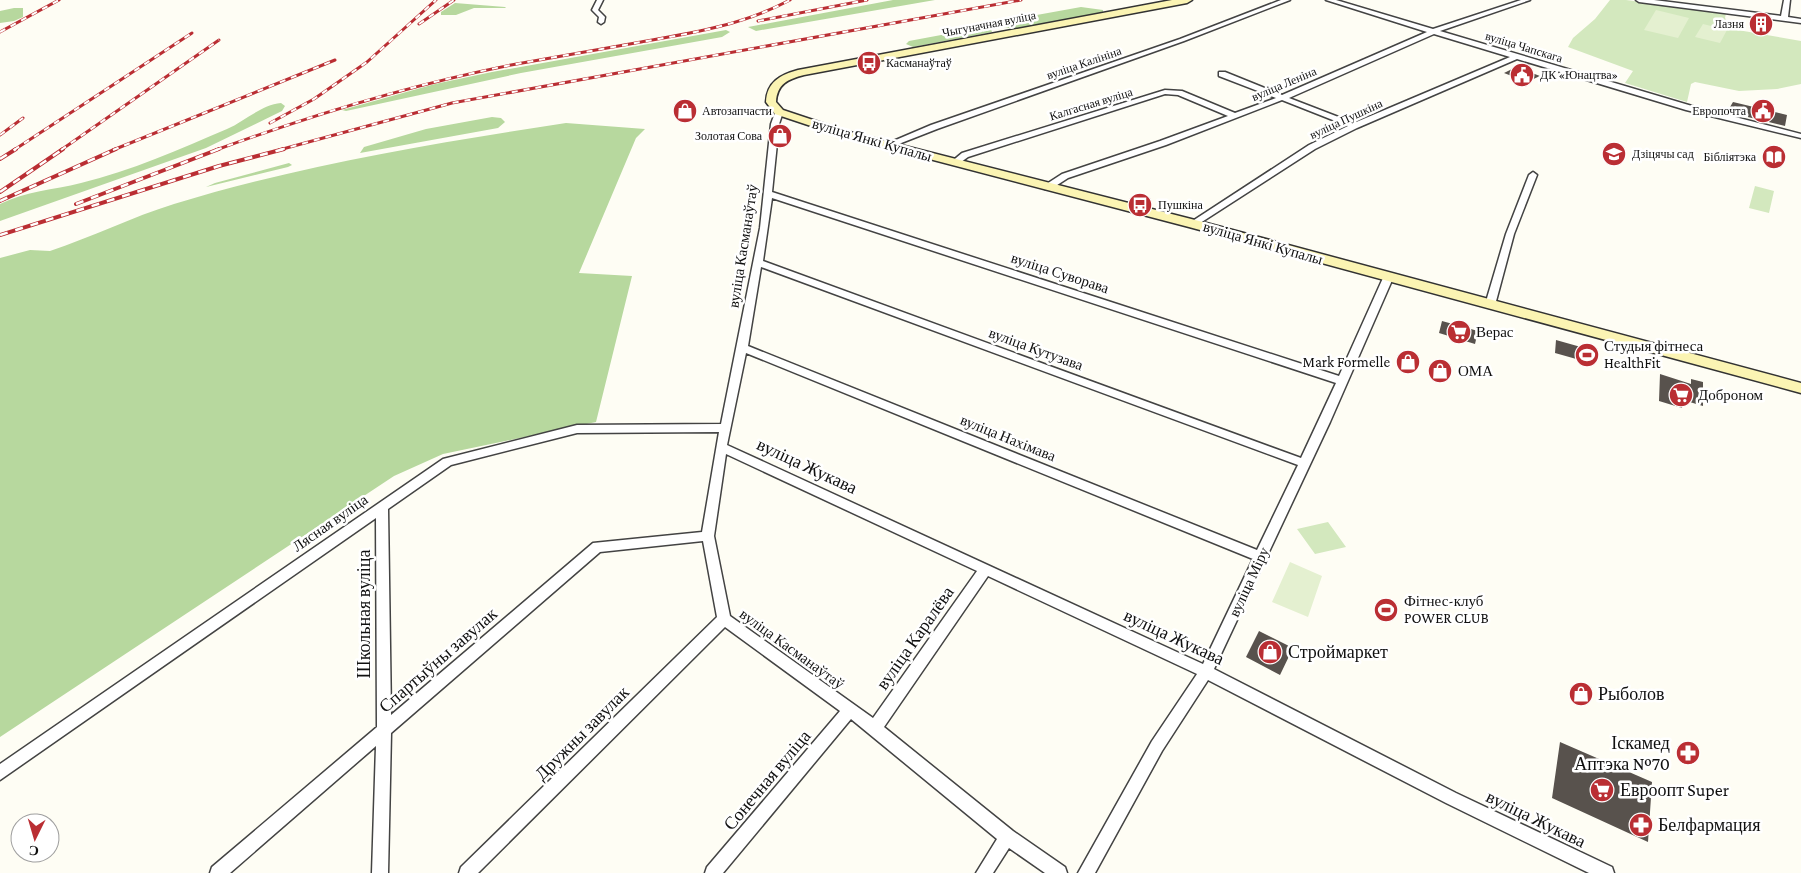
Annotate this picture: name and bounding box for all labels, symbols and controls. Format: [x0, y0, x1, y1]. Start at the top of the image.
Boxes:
street label: Чыгуначная вуліца [941, 8, 1038, 40]
building icon: Лазня [1748, 11, 1774, 37]
place label: Лазня [1714, 17, 1744, 31]
street label: вуліца Чапскага [1484, 29, 1565, 66]
street label: вуліца Калініна [1045, 43, 1124, 82]
bus stop icon: Касманаўтаў [856, 50, 882, 76]
place label: Касманаўтаў [886, 56, 952, 70]
public building icon: ДК «Юнацтва» [1509, 62, 1535, 88]
street label: вуліца Леніна [1250, 64, 1319, 104]
place label: ДК «Юнацтва» [1540, 68, 1618, 82]
street label: Калгасная вуліца [1048, 85, 1135, 123]
street label: вуліца Пушкіна [1307, 96, 1385, 142]
shop icon: Автозапчасти [672, 98, 698, 124]
public building icon: Европочта [1750, 98, 1776, 124]
place label: Автозапчасти [702, 104, 772, 118]
place label: Европочта [1692, 104, 1747, 118]
street label: вуліца Янкі Купалы [810, 115, 934, 165]
shop icon: Золотая Сова [767, 123, 793, 149]
place label: Золотая Сова [695, 129, 763, 143]
school or university icon: Дзіцячы сад [1601, 141, 1627, 167]
library icon: Бібліятэка [1761, 144, 1787, 170]
place label: Дзіцячы сад [1632, 147, 1694, 161]
place label: Бібліятэка [1703, 150, 1757, 164]
street label: вуліца Касманаўтаў [725, 183, 761, 309]
bus stop icon: Пушкіна [1127, 192, 1153, 218]
place label: Пушкіна [1158, 198, 1203, 212]
street label: вуліца Янкі Купалы [1201, 218, 1325, 268]
street label: вуліца Суворава [1009, 250, 1111, 296]
supermarket icon: Верас [1446, 319, 1472, 345]
place label: Верас [1476, 324, 1514, 340]
street label: вуліца Кутузава [987, 325, 1086, 374]
place label: Студыя фітнеса HealthFit [1604, 338, 1703, 371]
sports icon: Студыя фітнеса HealthFit [1574, 342, 1600, 368]
shop icon: Mark Formelle [1395, 349, 1421, 375]
place label: Mark Formelle [1302, 354, 1390, 370]
shop icon: ОМА [1427, 358, 1453, 384]
place label: ОМА [1458, 363, 1493, 379]
supermarket icon: Доброном [1668, 382, 1694, 408]
place label: Доброном [1698, 387, 1764, 403]
street label: вуліца Нахімава [958, 412, 1058, 465]
street label: вуліца Жукава [754, 434, 860, 498]
street label: Лясная вуліца [289, 491, 371, 555]
street label: вуліца Міру [1226, 544, 1272, 619]
street label: Школьная вуліца [354, 550, 374, 678]
street label: вуліца Каралёва [872, 583, 958, 693]
place label: Фітнес-клуб POWER CLUB [1404, 593, 1489, 626]
sports icon: Фітнес-клуб POWER CLUB [1373, 597, 1399, 623]
street label: Спартыўны завулак [375, 603, 501, 717]
street label: вуліца Жукава [1121, 605, 1227, 669]
street label: вуліца Касманаўтаў [737, 606, 848, 692]
shop icon: Строймаркет [1257, 639, 1283, 665]
place label: Строймаркет [1288, 642, 1388, 662]
shop icon: Рыболов [1568, 681, 1594, 707]
street label: Дружны завулак [531, 682, 633, 784]
place label: Рыболов [1598, 684, 1665, 704]
street label: Сонечная вуліца [719, 726, 815, 834]
place label: Іскамед Аптэка №70 [1574, 733, 1670, 774]
pharmacy icon: Іскамед Аптэка №70 [1675, 740, 1701, 766]
supermarket icon: Евроопт Super [1589, 777, 1615, 803]
place label: Евроопт Super [1620, 780, 1730, 800]
street label: вуліца Жукава [1483, 786, 1589, 852]
pharmacy icon: Белфармация [1628, 812, 1654, 838]
north arrow [10, 813, 60, 863]
place label: Белфармация [1658, 815, 1761, 835]
text: С [28, 843, 40, 859]

